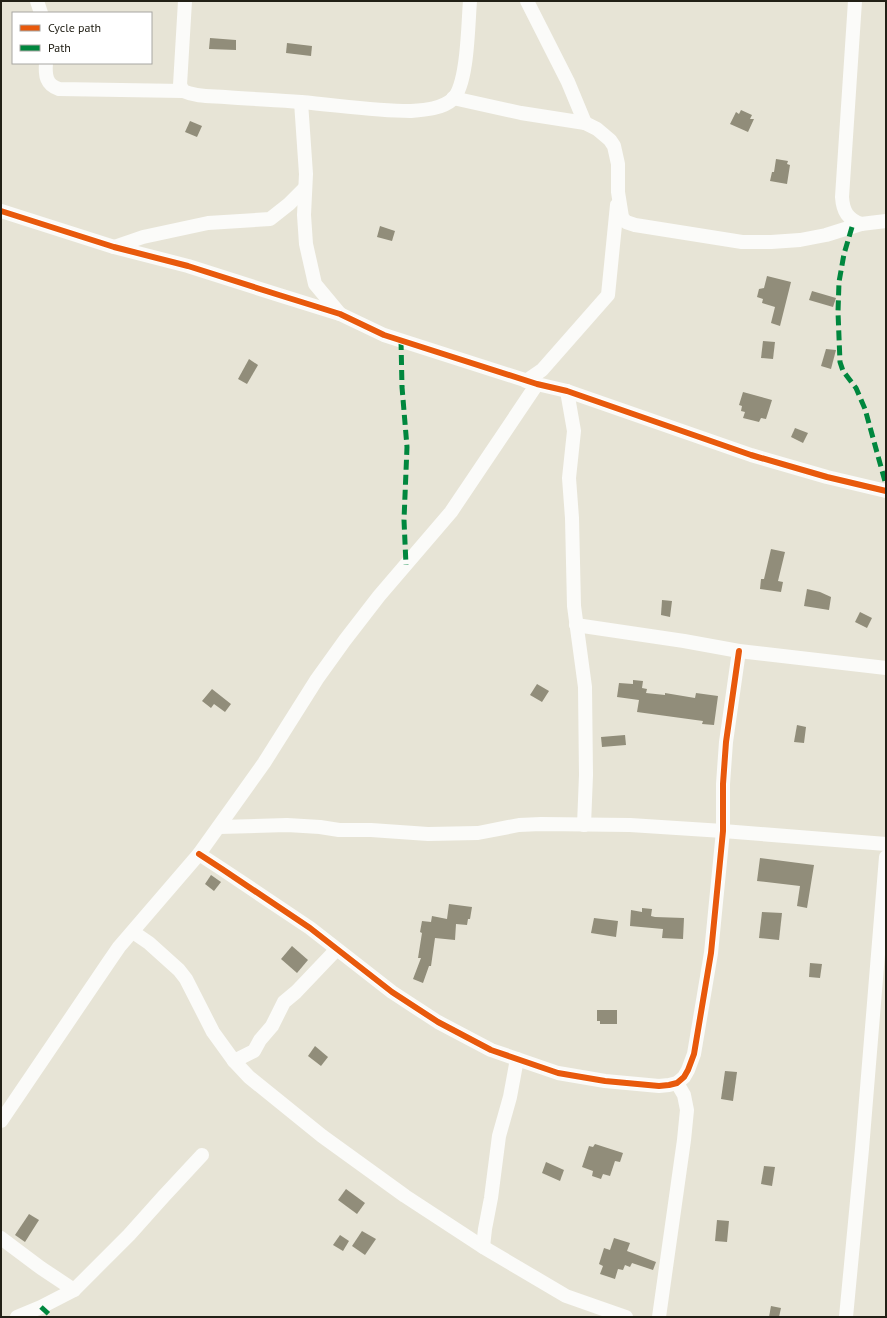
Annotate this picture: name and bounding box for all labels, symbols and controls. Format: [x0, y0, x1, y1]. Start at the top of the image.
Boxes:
legend [12, 12, 152, 64]
text: Cycle path [48, 20, 101, 35]
text: Path [48, 40, 71, 55]

